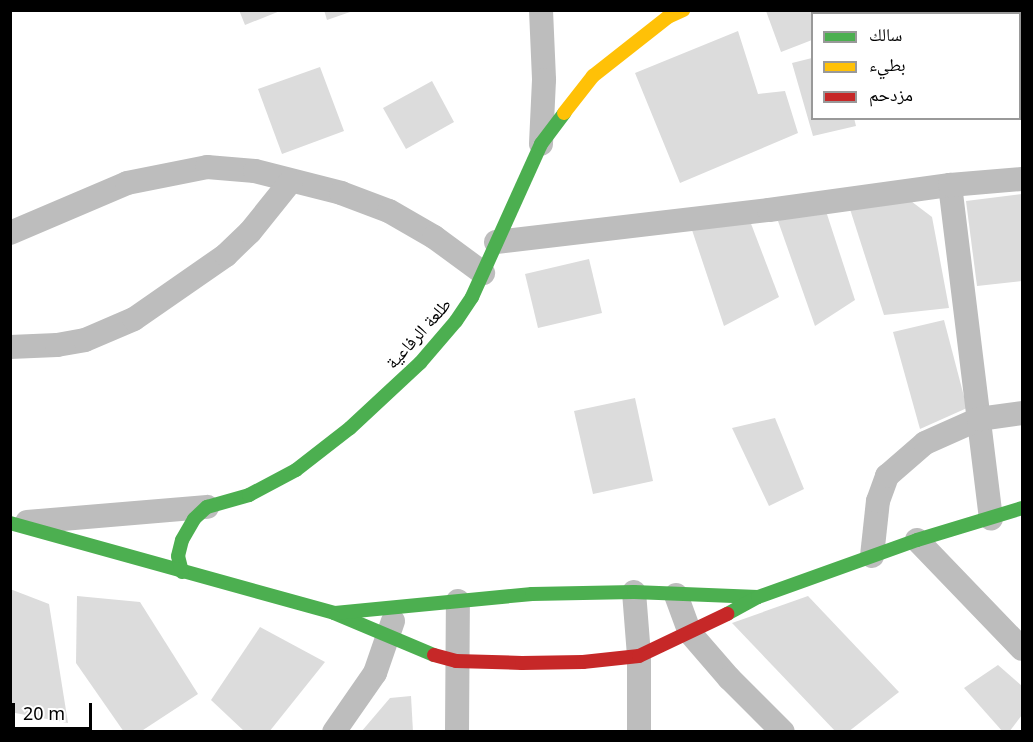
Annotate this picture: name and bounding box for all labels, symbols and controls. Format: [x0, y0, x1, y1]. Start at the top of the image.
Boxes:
legend [811, 12, 1021, 120]
text: سالك [869, 22, 902, 46]
text: بطيء [869, 52, 906, 76]
text: مزدحم [869, 82, 913, 106]
street label: طلعة الرفاعية [381, 293, 455, 373]
scale bar [15, 691, 94, 729]
text: 20 m [23, 701, 65, 725]

